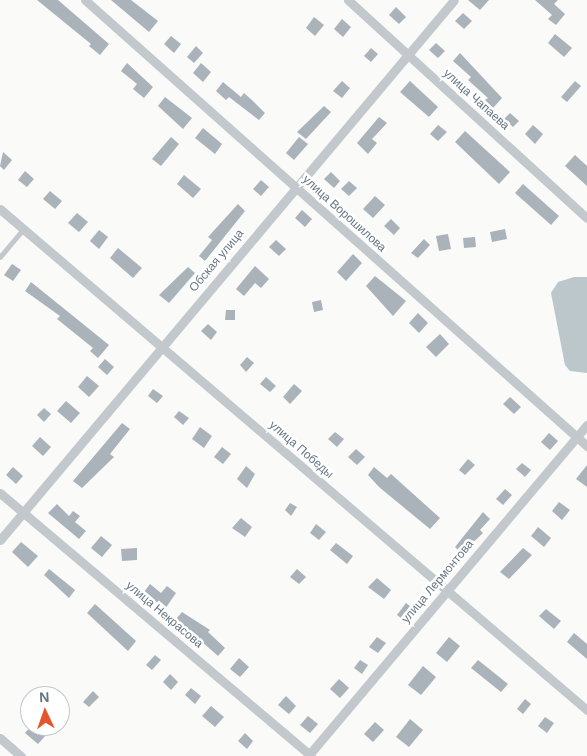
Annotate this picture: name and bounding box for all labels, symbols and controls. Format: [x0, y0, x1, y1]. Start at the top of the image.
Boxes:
street label: улица Чапаева [440, 67, 512, 133]
street label: улица Ворошилова [299, 173, 389, 255]
street label: Обская улица [187, 227, 247, 295]
street label: улица Победы [266, 418, 336, 482]
street label: улица Лермонтова [399, 538, 477, 626]
street label: улица Некрасова [123, 579, 205, 651]
north arrow [20, 686, 70, 736]
text: N [39, 689, 50, 705]

